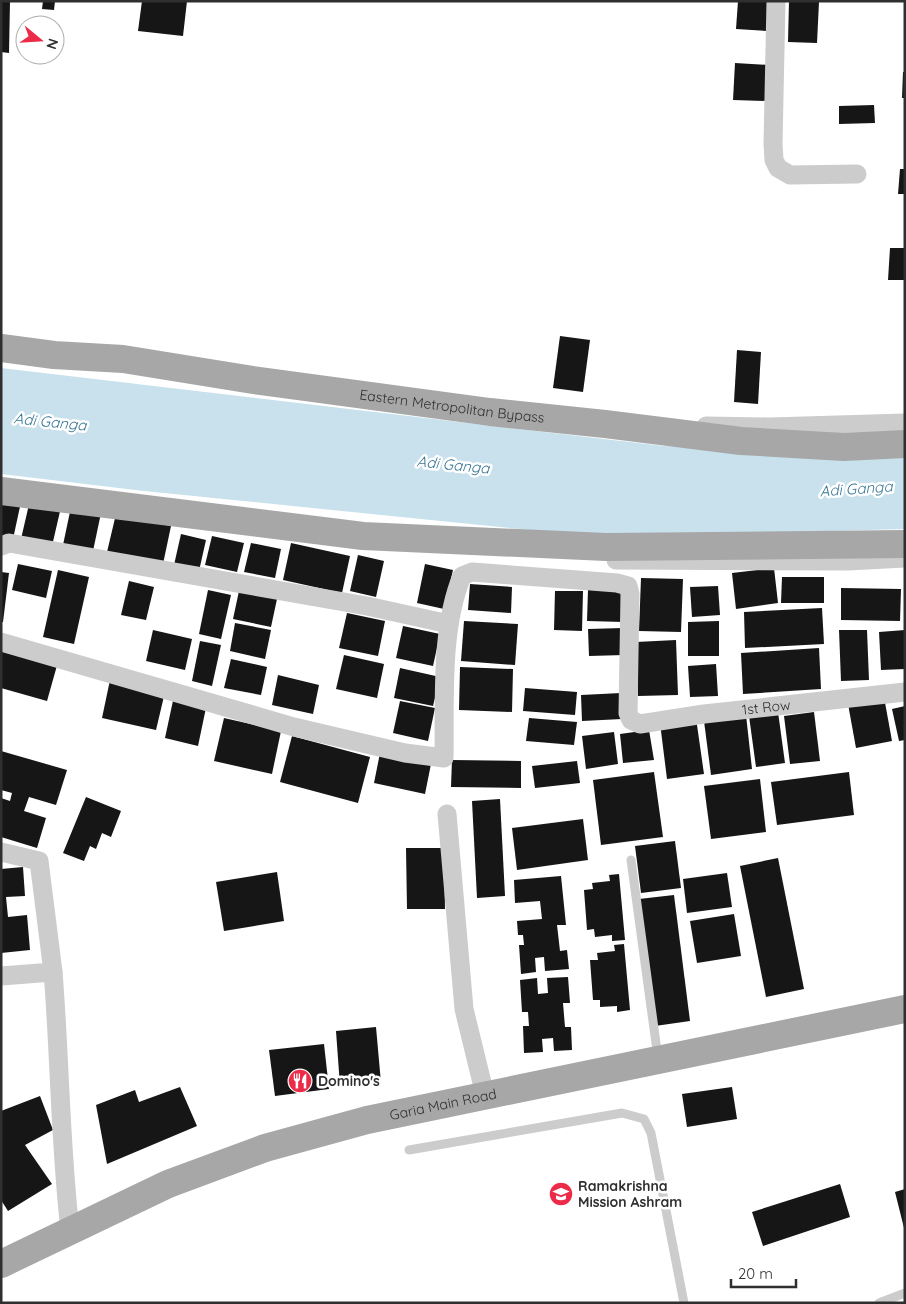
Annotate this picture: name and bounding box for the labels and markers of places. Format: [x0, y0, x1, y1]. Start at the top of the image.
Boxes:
restaurant icon: Domino's [287, 1068, 313, 1094]
place label: Domino's [318, 1072, 380, 1090]
place label: Ramakrishna Mission Ashram [578, 1177, 682, 1211]
school or university icon: Ramakrishna Mission Ashram [548, 1181, 574, 1207]

